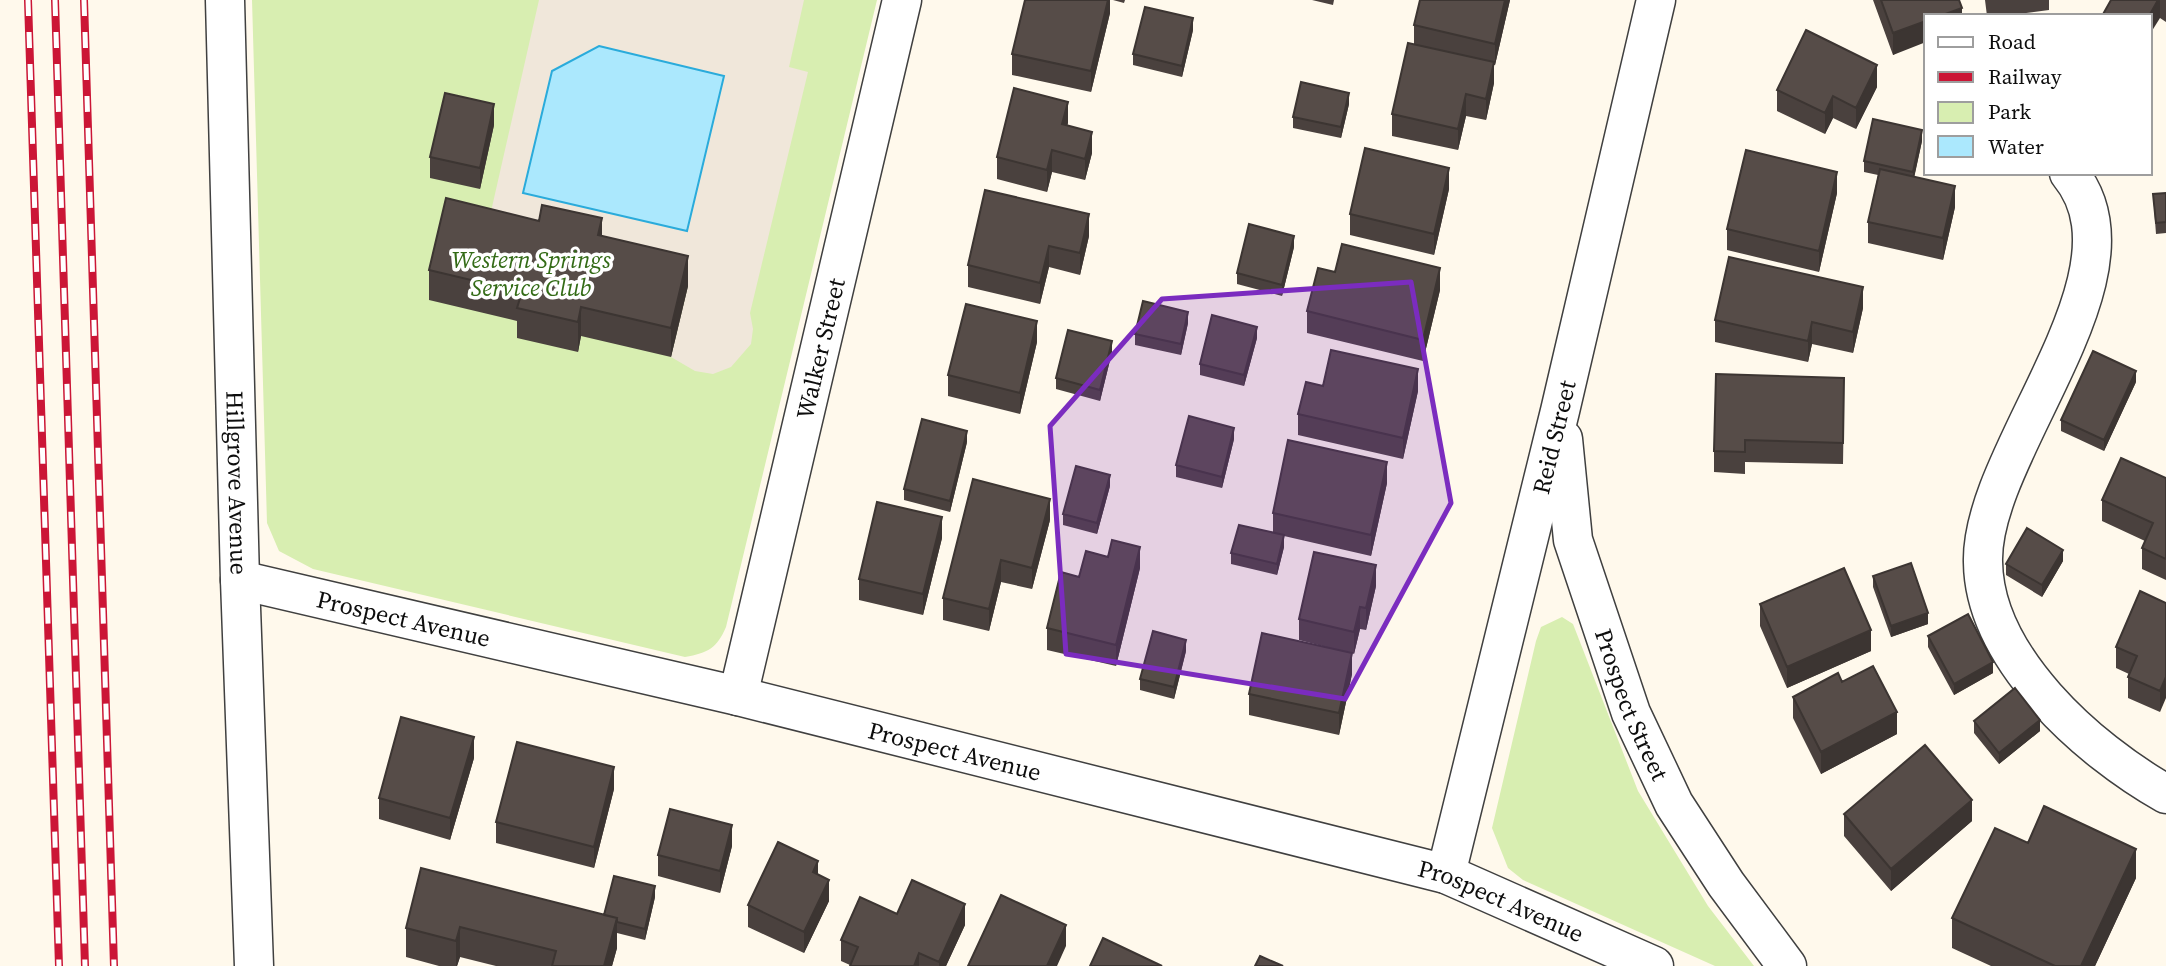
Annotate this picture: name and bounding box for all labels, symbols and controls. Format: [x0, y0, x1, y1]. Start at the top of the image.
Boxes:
legend [1924, 14, 2152, 175]
text: Road [1988, 27, 2036, 56]
text: Railway [1988, 62, 2062, 91]
text: Park [1988, 97, 2032, 126]
text: Water [1988, 132, 2044, 161]
park label: Western Springs Service Club [451, 243, 611, 304]
street label: Walker Street [787, 275, 852, 422]
street label: Reid Street [1524, 377, 1583, 497]
street label: Hillgrove Avenue [219, 390, 256, 575]
street label: Prospect Avenue [313, 582, 494, 654]
street label: Prospect Street [1587, 624, 1677, 786]
street label: Prospect Avenue [865, 713, 1045, 788]
street label: Prospect Avenue [1415, 851, 1589, 950]

